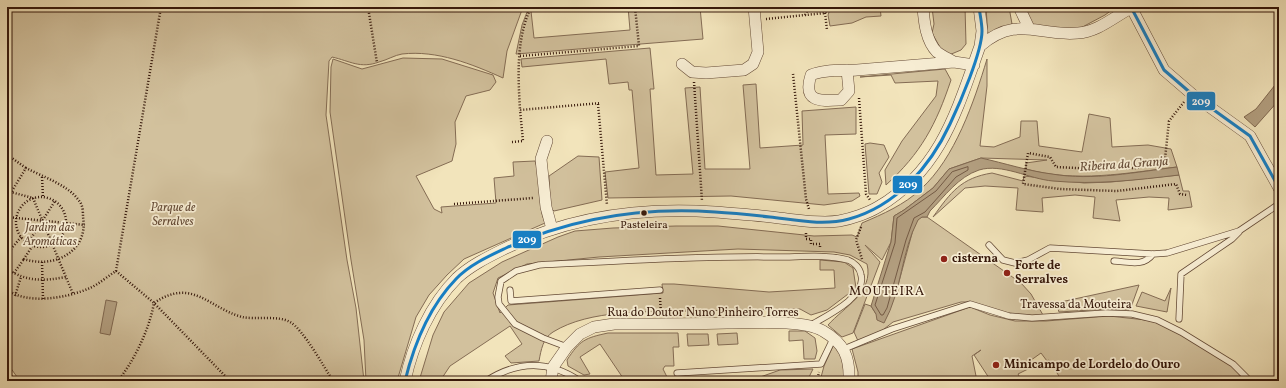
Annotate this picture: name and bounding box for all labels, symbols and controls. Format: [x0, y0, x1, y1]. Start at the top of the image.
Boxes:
line badge: 209 [1186, 91, 1216, 111]
text: 209 [1192, 95, 1210, 110]
water label: Ribeira da Granja [1079, 153, 1169, 177]
line badge: 209 [892, 175, 923, 194]
text: 209 [899, 178, 917, 193]
park label: Parque de Serralves [151, 200, 196, 230]
marker: Pasteleira [639, 208, 649, 218]
place label: Pasteleira [620, 218, 668, 233]
park label: Jardim das Aromáticas [22, 220, 77, 250]
line badge: 209 [512, 230, 542, 249]
text: 209 [518, 233, 536, 248]
place label: cisterna [952, 251, 998, 267]
marker: cisterna [939, 254, 949, 264]
place label: Forte de Serralves [1015, 258, 1068, 288]
marker: Forte de Serralves [1002, 268, 1012, 278]
district label: MOUTEIRA [849, 283, 925, 301]
street label: Travessa da Mouteira [1020, 297, 1132, 313]
street label: Rua do Doutor Nuno Pinheiro Torres [607, 305, 799, 321]
place label: Minicampo de Lordelo do Ouro [1004, 357, 1180, 373]
marker: Minicampo de Lordelo do Ouro [991, 360, 1001, 370]

